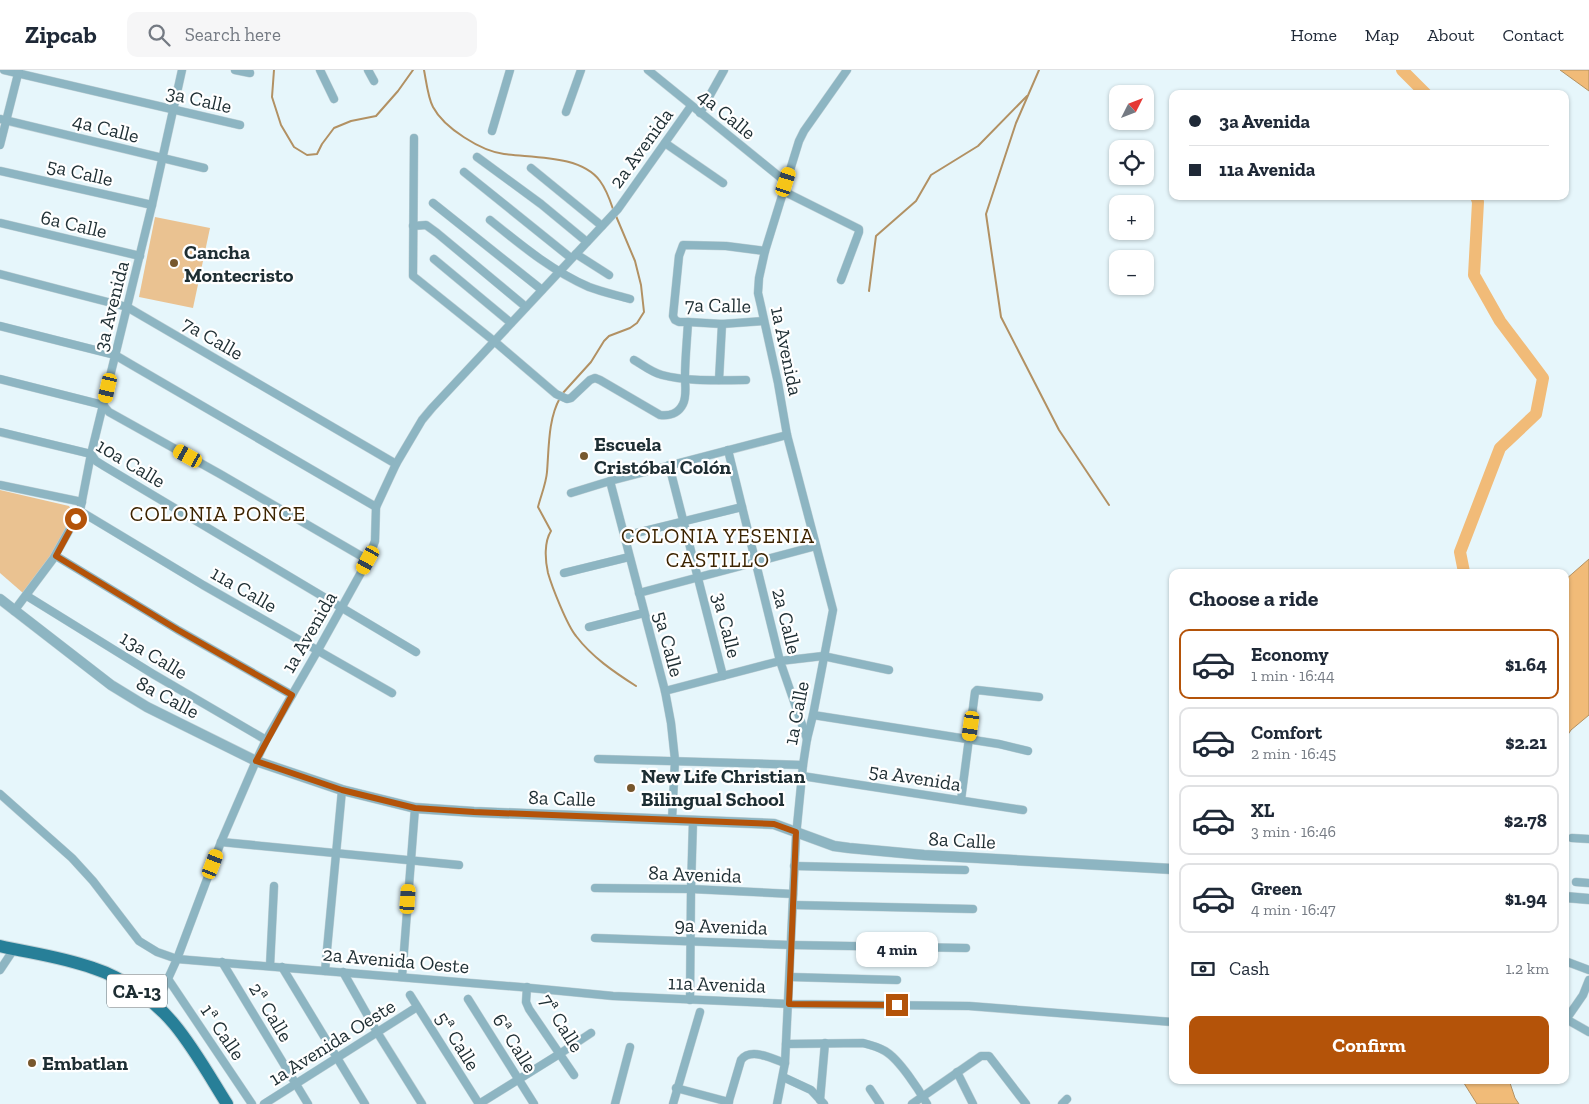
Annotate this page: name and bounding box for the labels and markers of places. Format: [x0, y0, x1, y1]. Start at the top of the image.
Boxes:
place label: Cancha Montecristo [184, 240, 294, 287]
marker: Cancha Montecristo [168, 257, 180, 269]
place label: Escuela Cristóbal Colón [594, 432, 731, 479]
marker: Escuela Cristóbal Colón [578, 450, 590, 462]
place label: New Life Christian Bilingual School [641, 764, 805, 811]
marker: New Life Christian Bilingual School [625, 782, 637, 794]
place label: Embatlan [42, 1051, 128, 1075]
marker: Embatlan [26, 1057, 38, 1069]

